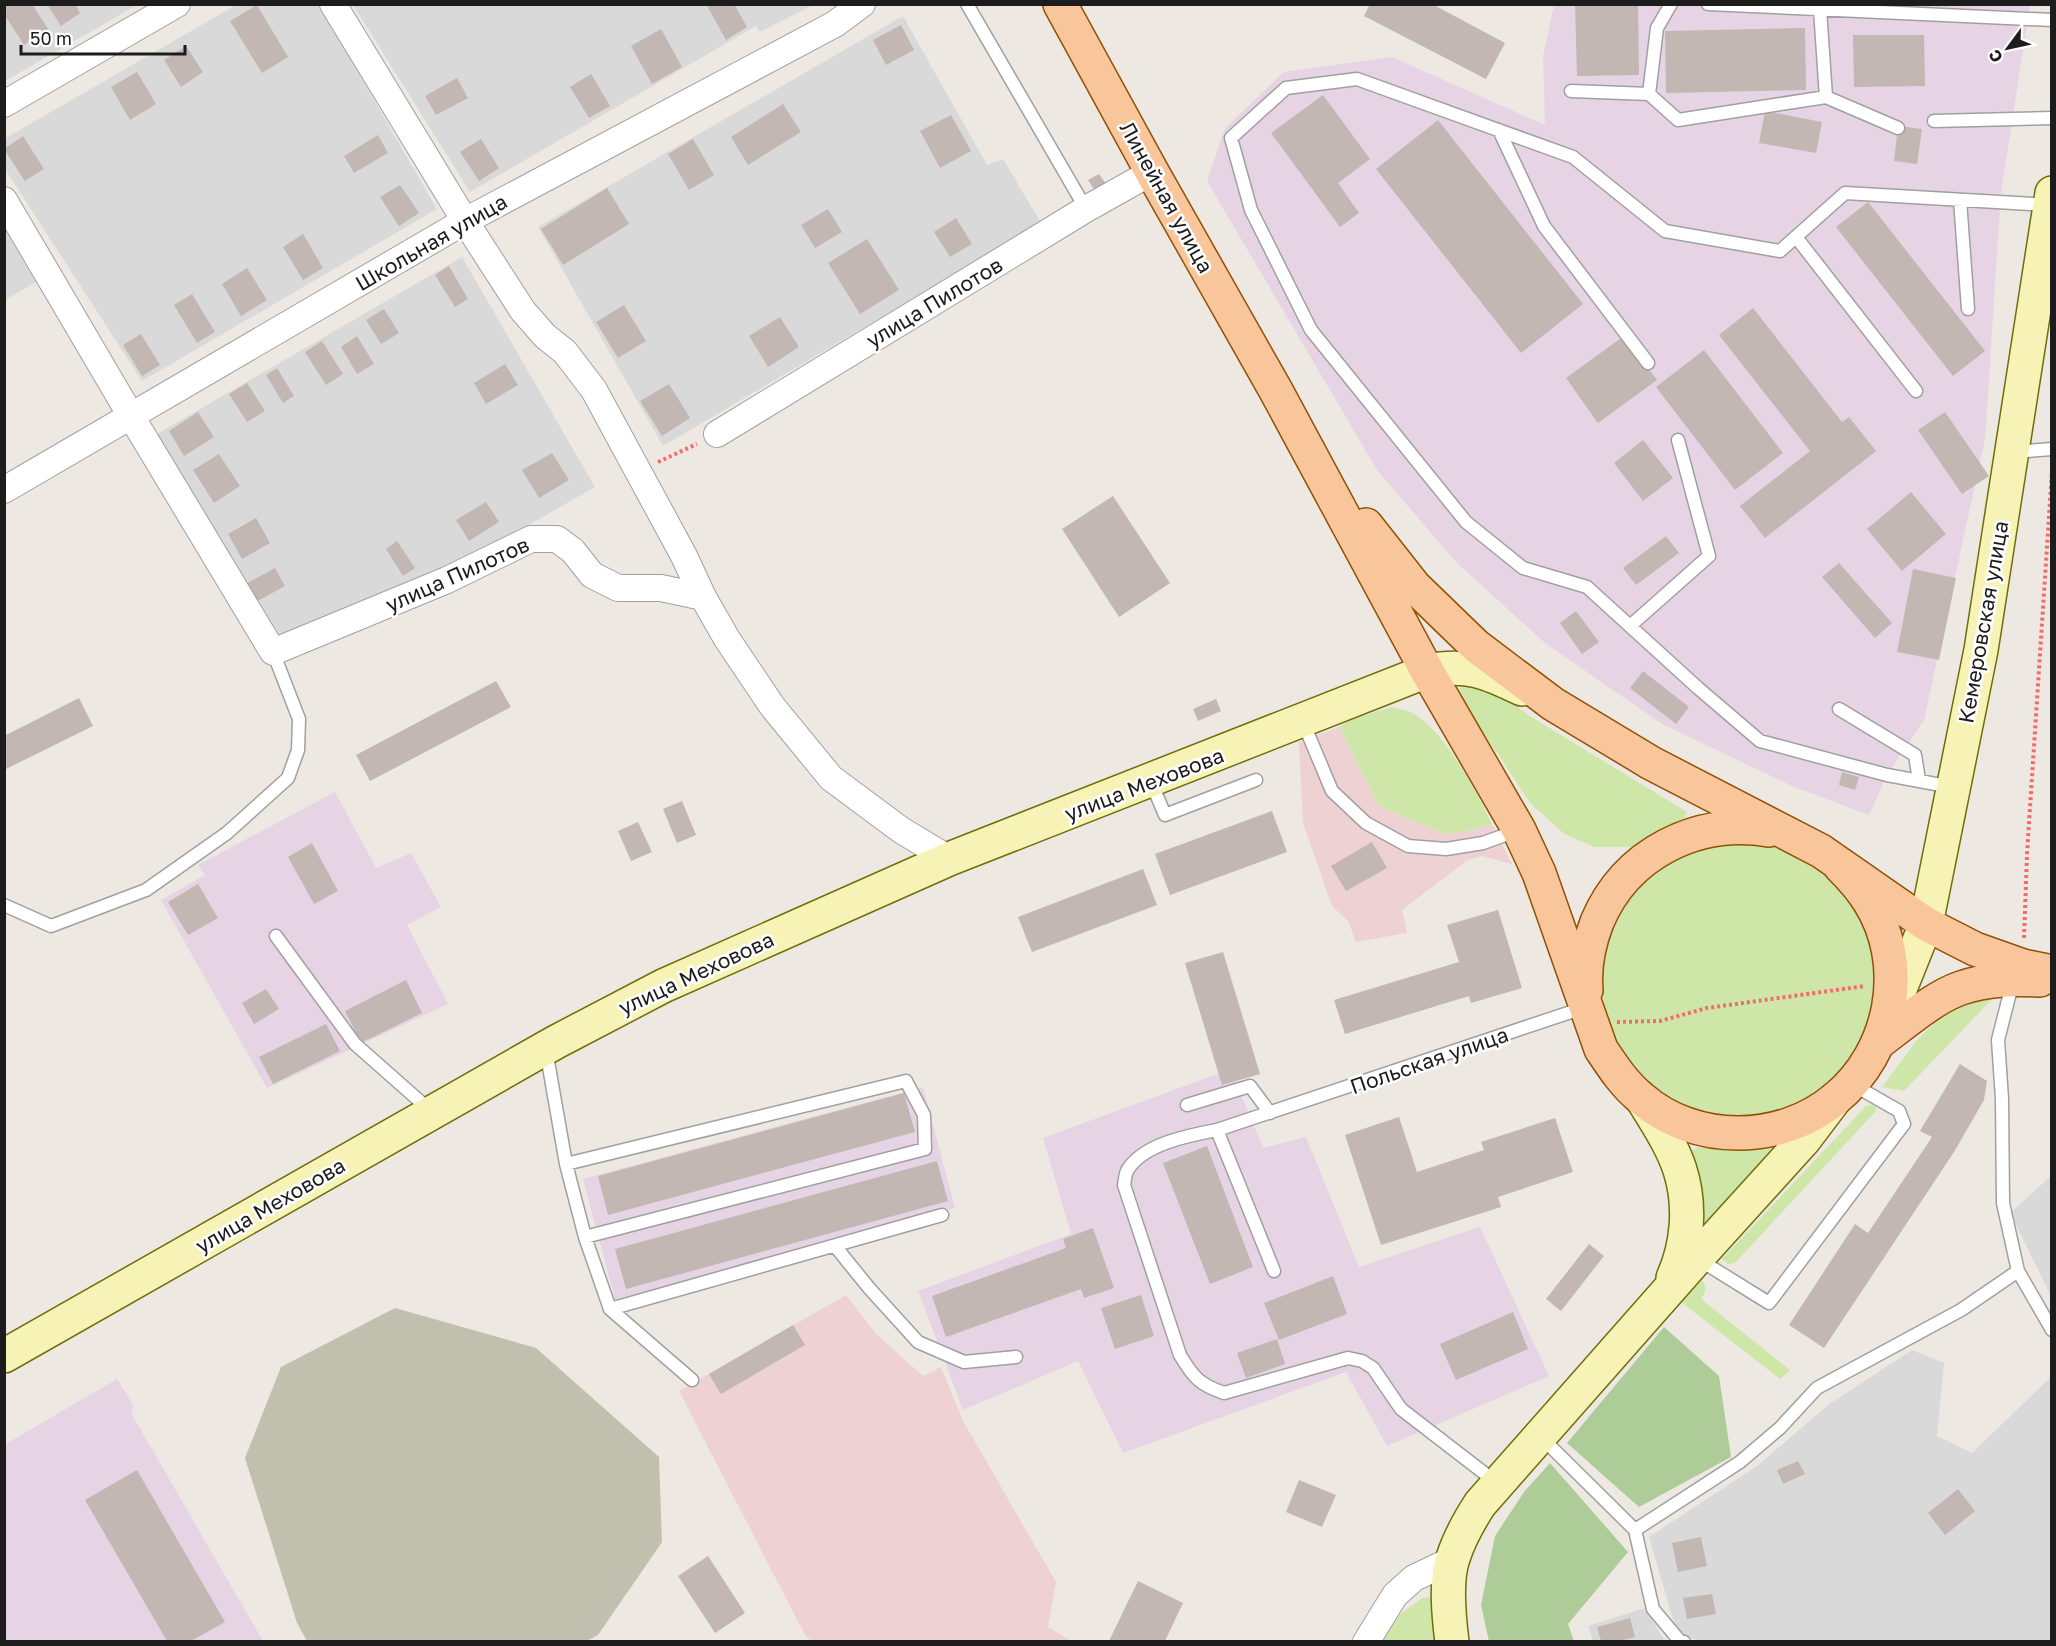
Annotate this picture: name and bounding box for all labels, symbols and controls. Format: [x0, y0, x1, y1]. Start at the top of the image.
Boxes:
scale bar [21, 18, 184, 56]
north arrow [1978, 18, 2038, 78]
text: 50 m [30, 27, 72, 49]
text: С [1984, 46, 2007, 66]
street label: Линейная улица [1115, 117, 1219, 277]
street label: Школьная улица [350, 188, 512, 296]
street label: улица Пилотов [861, 251, 1007, 353]
street label: Кемеровская улица [1952, 519, 2014, 725]
street label: улица Пилотов [381, 531, 533, 617]
street label: улица Меховова [1061, 742, 1227, 826]
street label: улица Меховова [614, 926, 778, 1020]
street label: Польская улица [1346, 1021, 1512, 1099]
street label: улица Меховова [191, 1152, 349, 1258]

